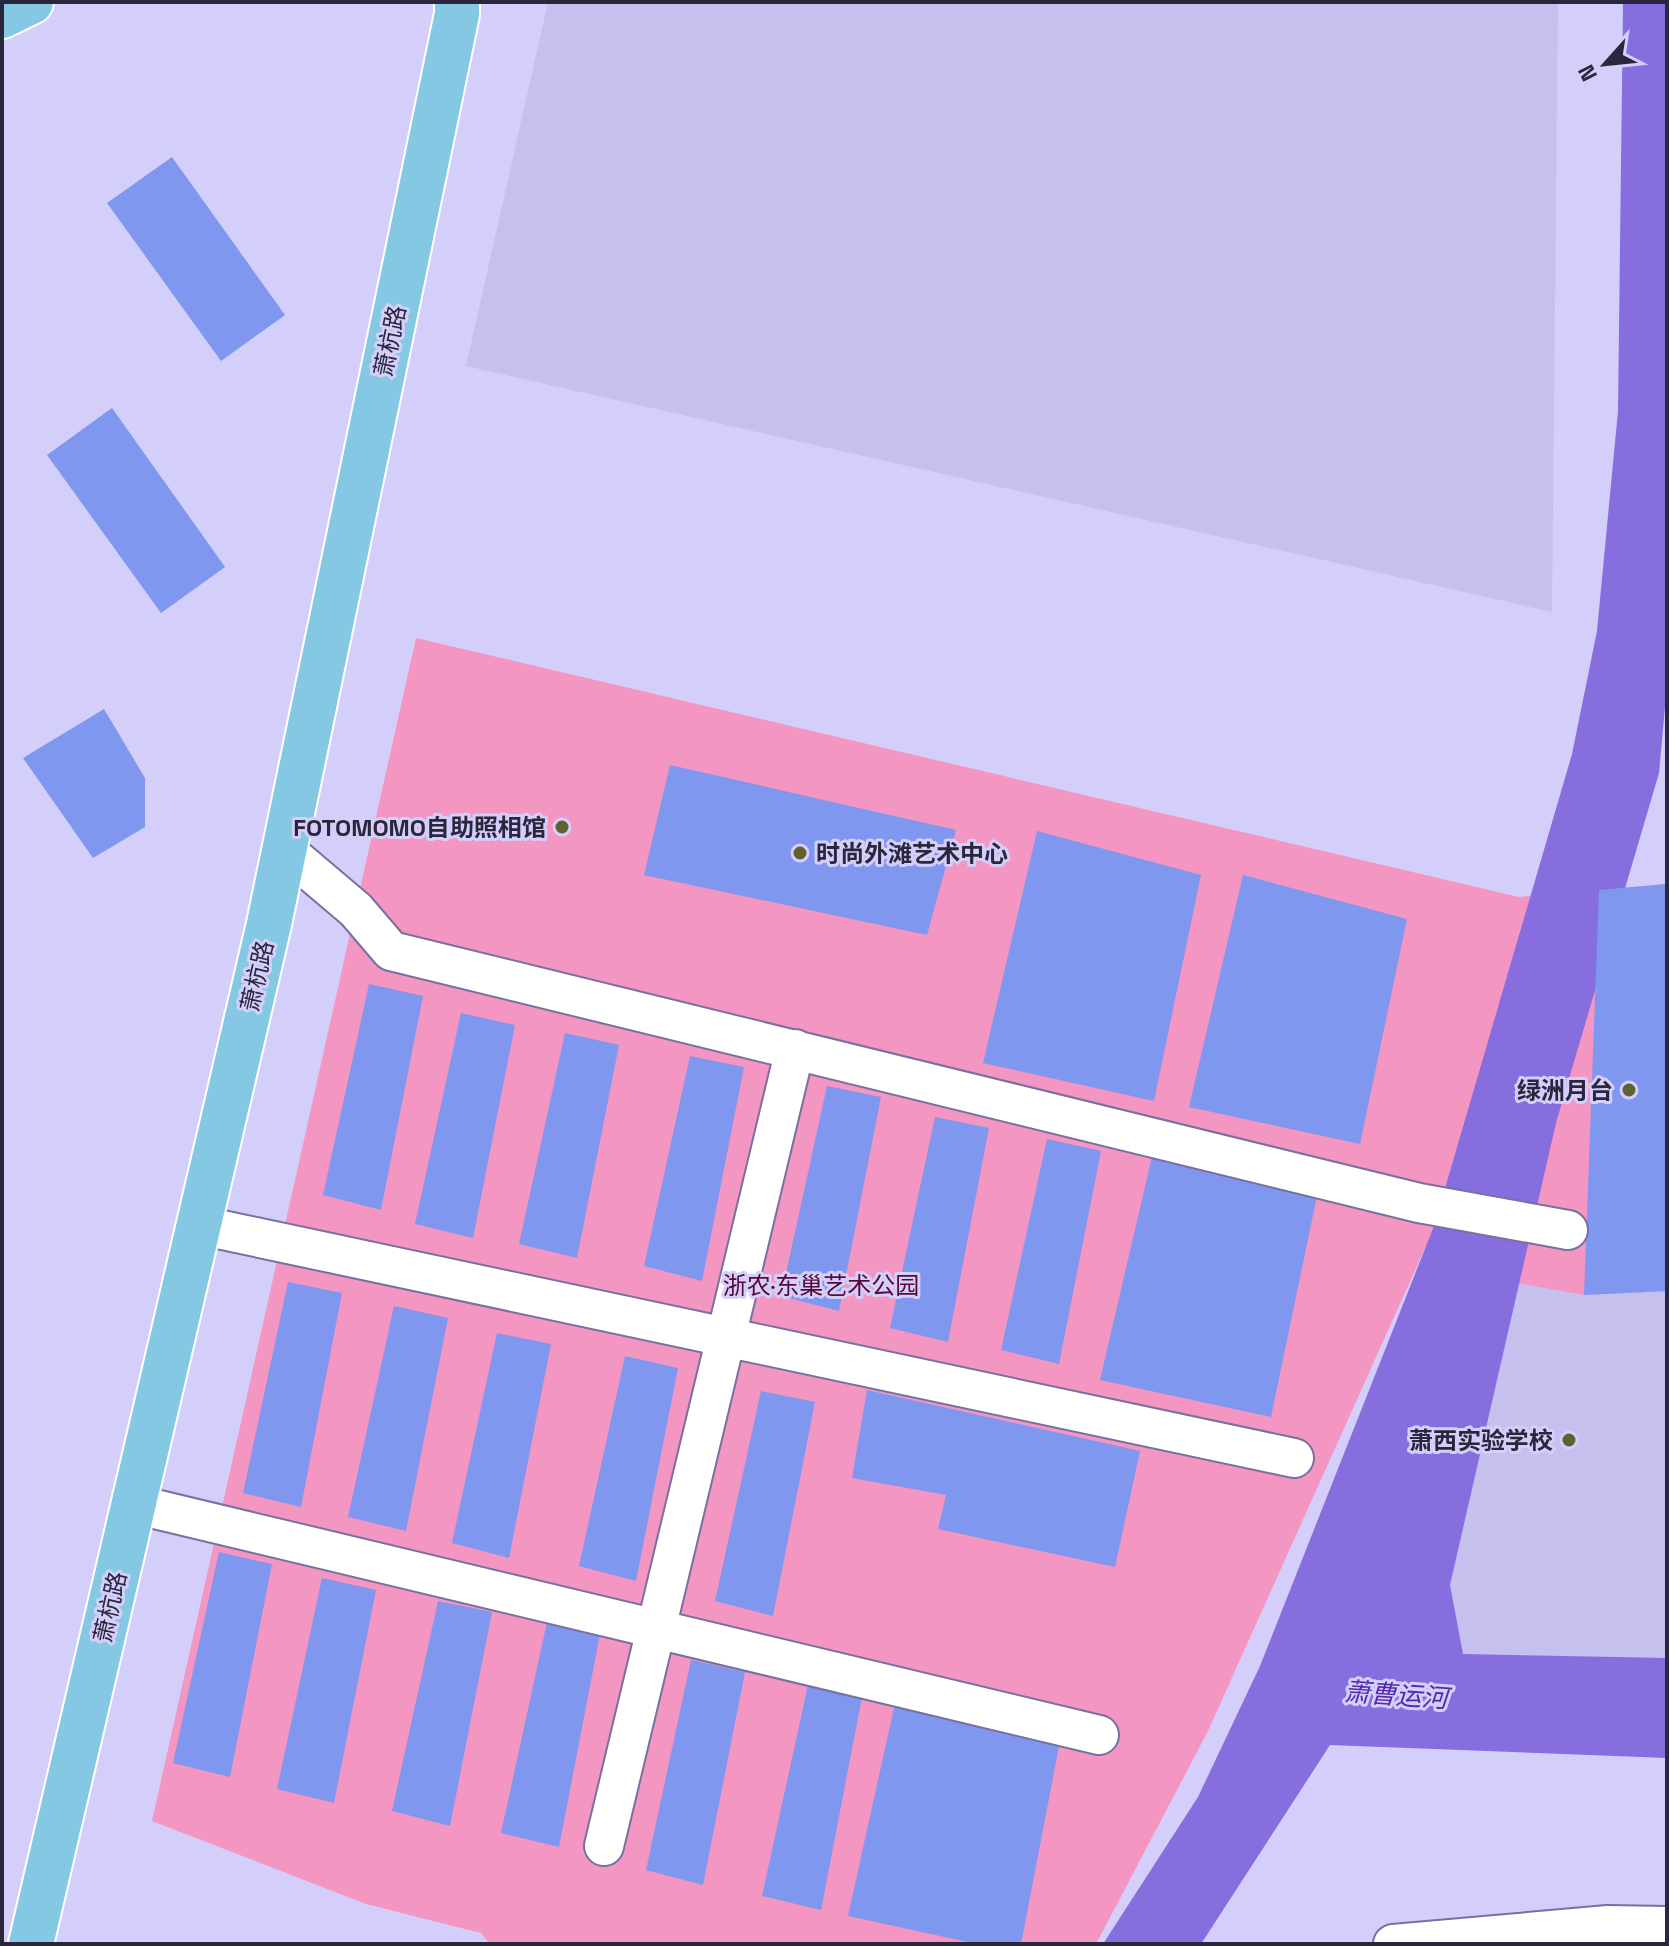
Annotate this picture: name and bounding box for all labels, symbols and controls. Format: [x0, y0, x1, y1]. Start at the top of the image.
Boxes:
north arrow [1565, 24, 1645, 104]
text: N [1571, 60, 1603, 86]
street label: 萧杭路 [367, 303, 413, 379]
place label: FOTOMOMO自助照相馆 [293, 812, 546, 843]
marker: FOTOMOMO自助照相馆 [553, 818, 571, 836]
place label: 时尚外滩艺术中心 [816, 838, 1008, 869]
marker: 时尚外滩艺术中心 [791, 844, 809, 862]
street label: 萧杭路 [234, 937, 280, 1015]
place label: 绿洲月台 [1517, 1075, 1613, 1106]
marker: 绿洲月台 [1620, 1081, 1638, 1099]
park label: 浙农·东巢艺术公园 [723, 1270, 919, 1301]
place label: 萧西实验学校 [1409, 1425, 1553, 1456]
marker: 萧西实验学校 [1560, 1431, 1578, 1449]
street label: 萧杭路 [87, 1568, 133, 1646]
water label: 萧曹运河 [1343, 1674, 1454, 1716]

